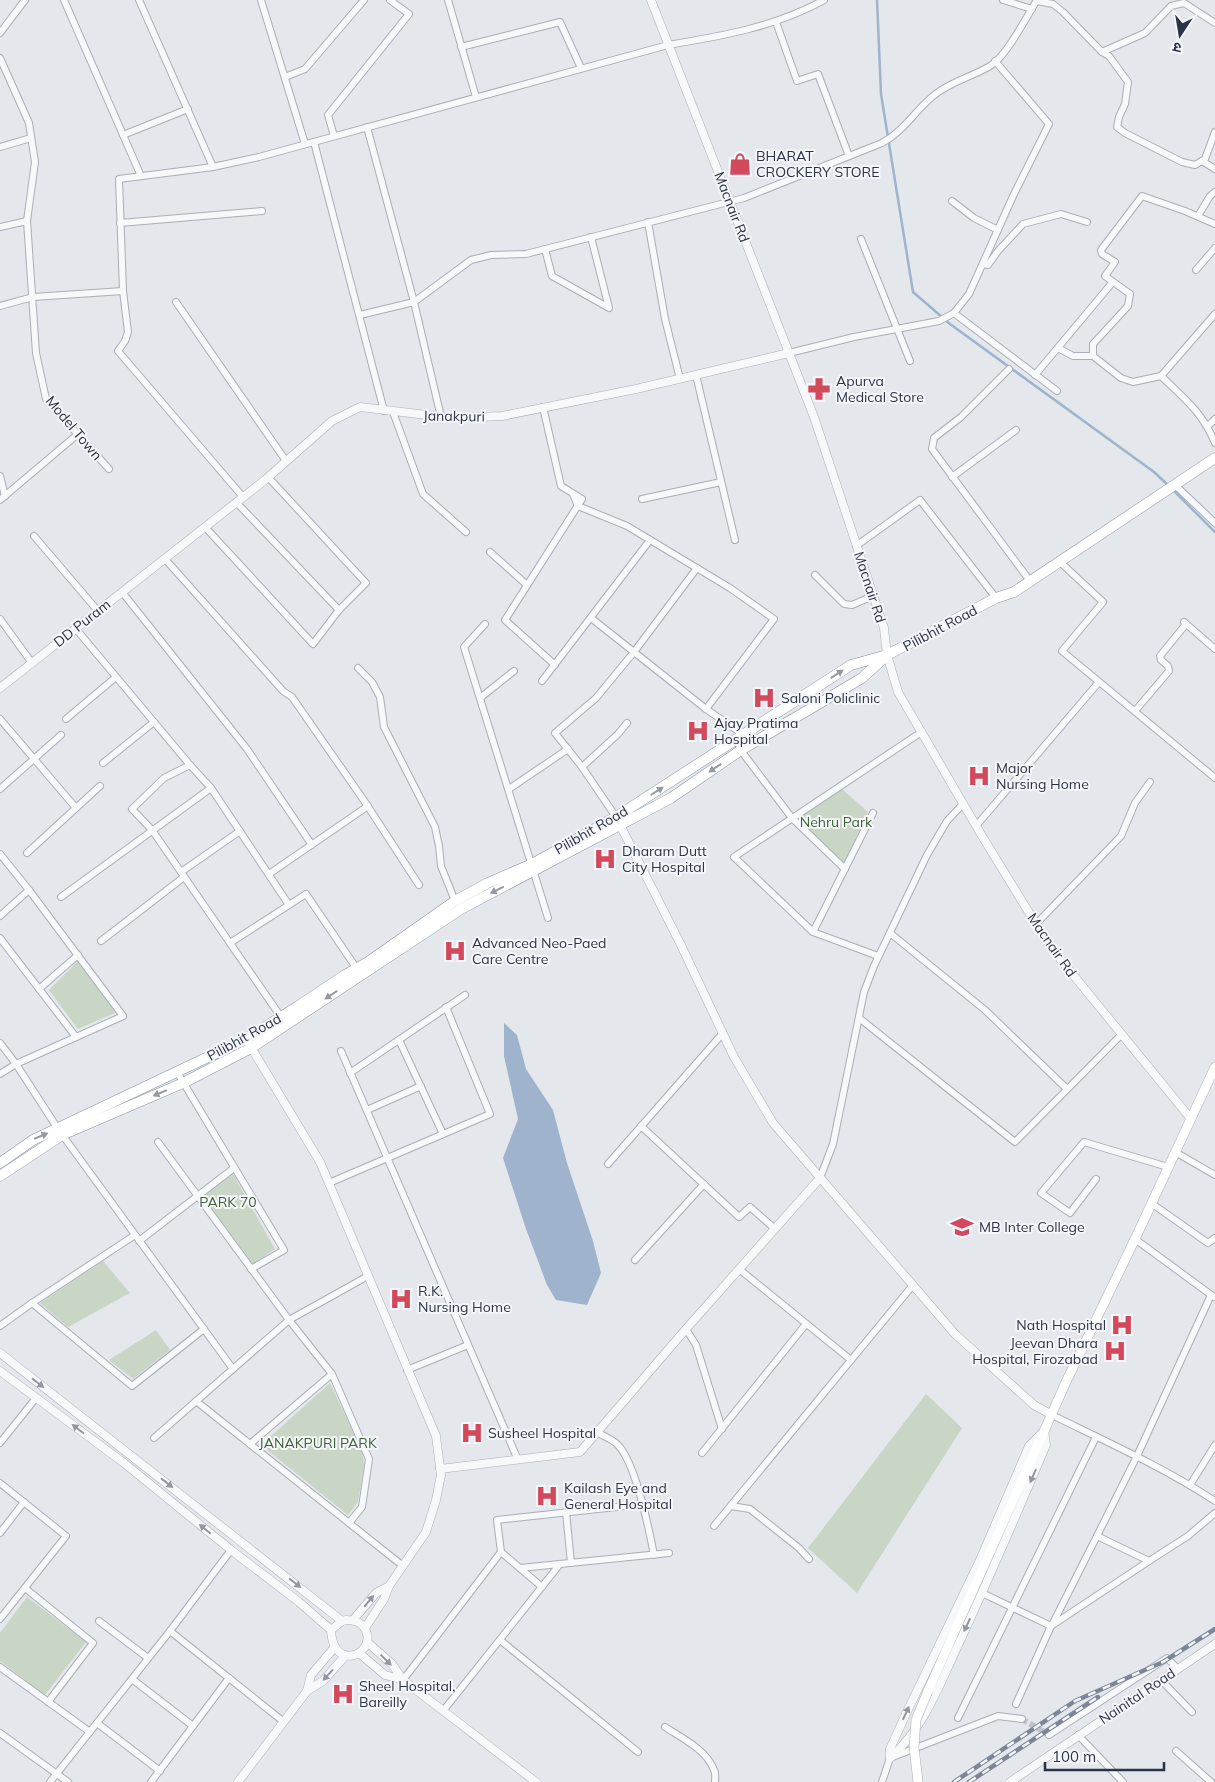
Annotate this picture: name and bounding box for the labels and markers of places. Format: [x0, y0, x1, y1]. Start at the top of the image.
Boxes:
place label: BHARAT CROCKERY STORE [756, 147, 880, 181]
shop icon: BHARAT CROCKERY STORE [727, 151, 753, 177]
place label: Apurva Medical Store [836, 372, 924, 406]
pharmacy icon: Apurva Medical Store [806, 376, 832, 402]
hospital icon: Saloni Policlinic [751, 685, 777, 711]
place label: Saloni Policlinic [781, 689, 880, 707]
place label: Ajay Pratima Hospital [714, 714, 798, 748]
hospital icon: Ajay Pratima Hospital [685, 718, 711, 744]
place label: Major Nursing Home [996, 759, 1089, 793]
hospital icon: Major Nursing Home [966, 763, 992, 789]
place label: Dharam Dutt City Hospital [622, 842, 707, 876]
hospital icon: Dharam Dutt City Hospital [592, 846, 618, 872]
place label: Advanced Neo-Paed Care Centre [472, 934, 606, 968]
hospital icon: Advanced Neo-Paed Care Centre [442, 938, 468, 964]
school or university icon: MB Inter College [949, 1214, 975, 1240]
place label: MB Inter College [979, 1218, 1085, 1236]
place label: R.K. Nursing Home [418, 1282, 511, 1316]
hospital icon: R.K. Nursing Home [388, 1286, 414, 1312]
hospital icon: Nath Hospital [1109, 1312, 1135, 1338]
place label: Nath Hospital [1016, 1316, 1106, 1334]
place label: Jeevan Dhara Hospital, Firozabad [972, 1334, 1098, 1368]
hospital icon: Jeevan Dhara Hospital, Firozabad [1102, 1338, 1128, 1364]
hospital icon: Susheel Hospital [459, 1420, 485, 1446]
place label: Susheel Hospital [488, 1424, 596, 1442]
place label: Kailash Eye and General Hospital [564, 1479, 672, 1513]
hospital icon: Kailash Eye and General Hospital [534, 1483, 560, 1509]
place label: Sheel Hospital, Bareilly [359, 1677, 455, 1711]
hospital icon: Sheel Hospital, Bareilly [330, 1681, 356, 1707]

